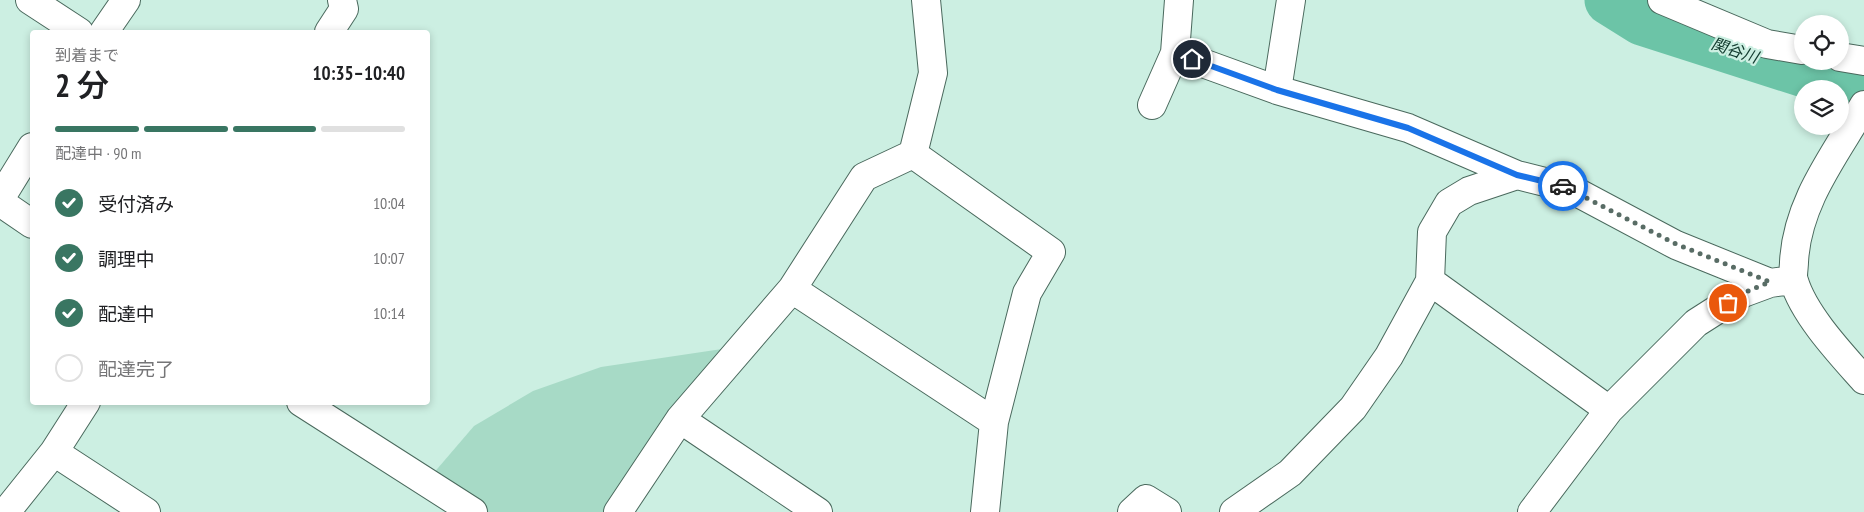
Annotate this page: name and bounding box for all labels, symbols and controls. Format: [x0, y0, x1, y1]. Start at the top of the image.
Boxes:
map controls [1794, 15, 1849, 135]
button: locate [1794, 15, 1849, 70]
water label: 関谷川 [1709, 33, 1763, 68]
pin [1171, 38, 1213, 80]
text: 到着まで [55, 45, 119, 65]
icon: home [1178, 45, 1206, 73]
text: 10:35–10:40 [312, 61, 405, 85]
text: 2 分 [55, 64, 109, 106]
button: layers [1794, 80, 1849, 135]
text: 配達中 · 90 m [55, 143, 141, 163]
courier [1538, 161, 1588, 211]
icon: car [1549, 172, 1577, 200]
icon: check [55, 189, 83, 217]
text: 受付済み [98, 192, 174, 216]
text: 10:04 [373, 193, 405, 213]
icon: check [55, 244, 83, 272]
text: 調理中 [98, 247, 155, 271]
text: 10:07 [373, 248, 405, 268]
pin [1707, 282, 1749, 324]
icon: bag [1714, 289, 1742, 317]
icon: check [55, 299, 83, 327]
text: 配達中 [98, 302, 155, 326]
text: 10:14 [373, 303, 405, 323]
text: 配達完了 [98, 357, 174, 381]

